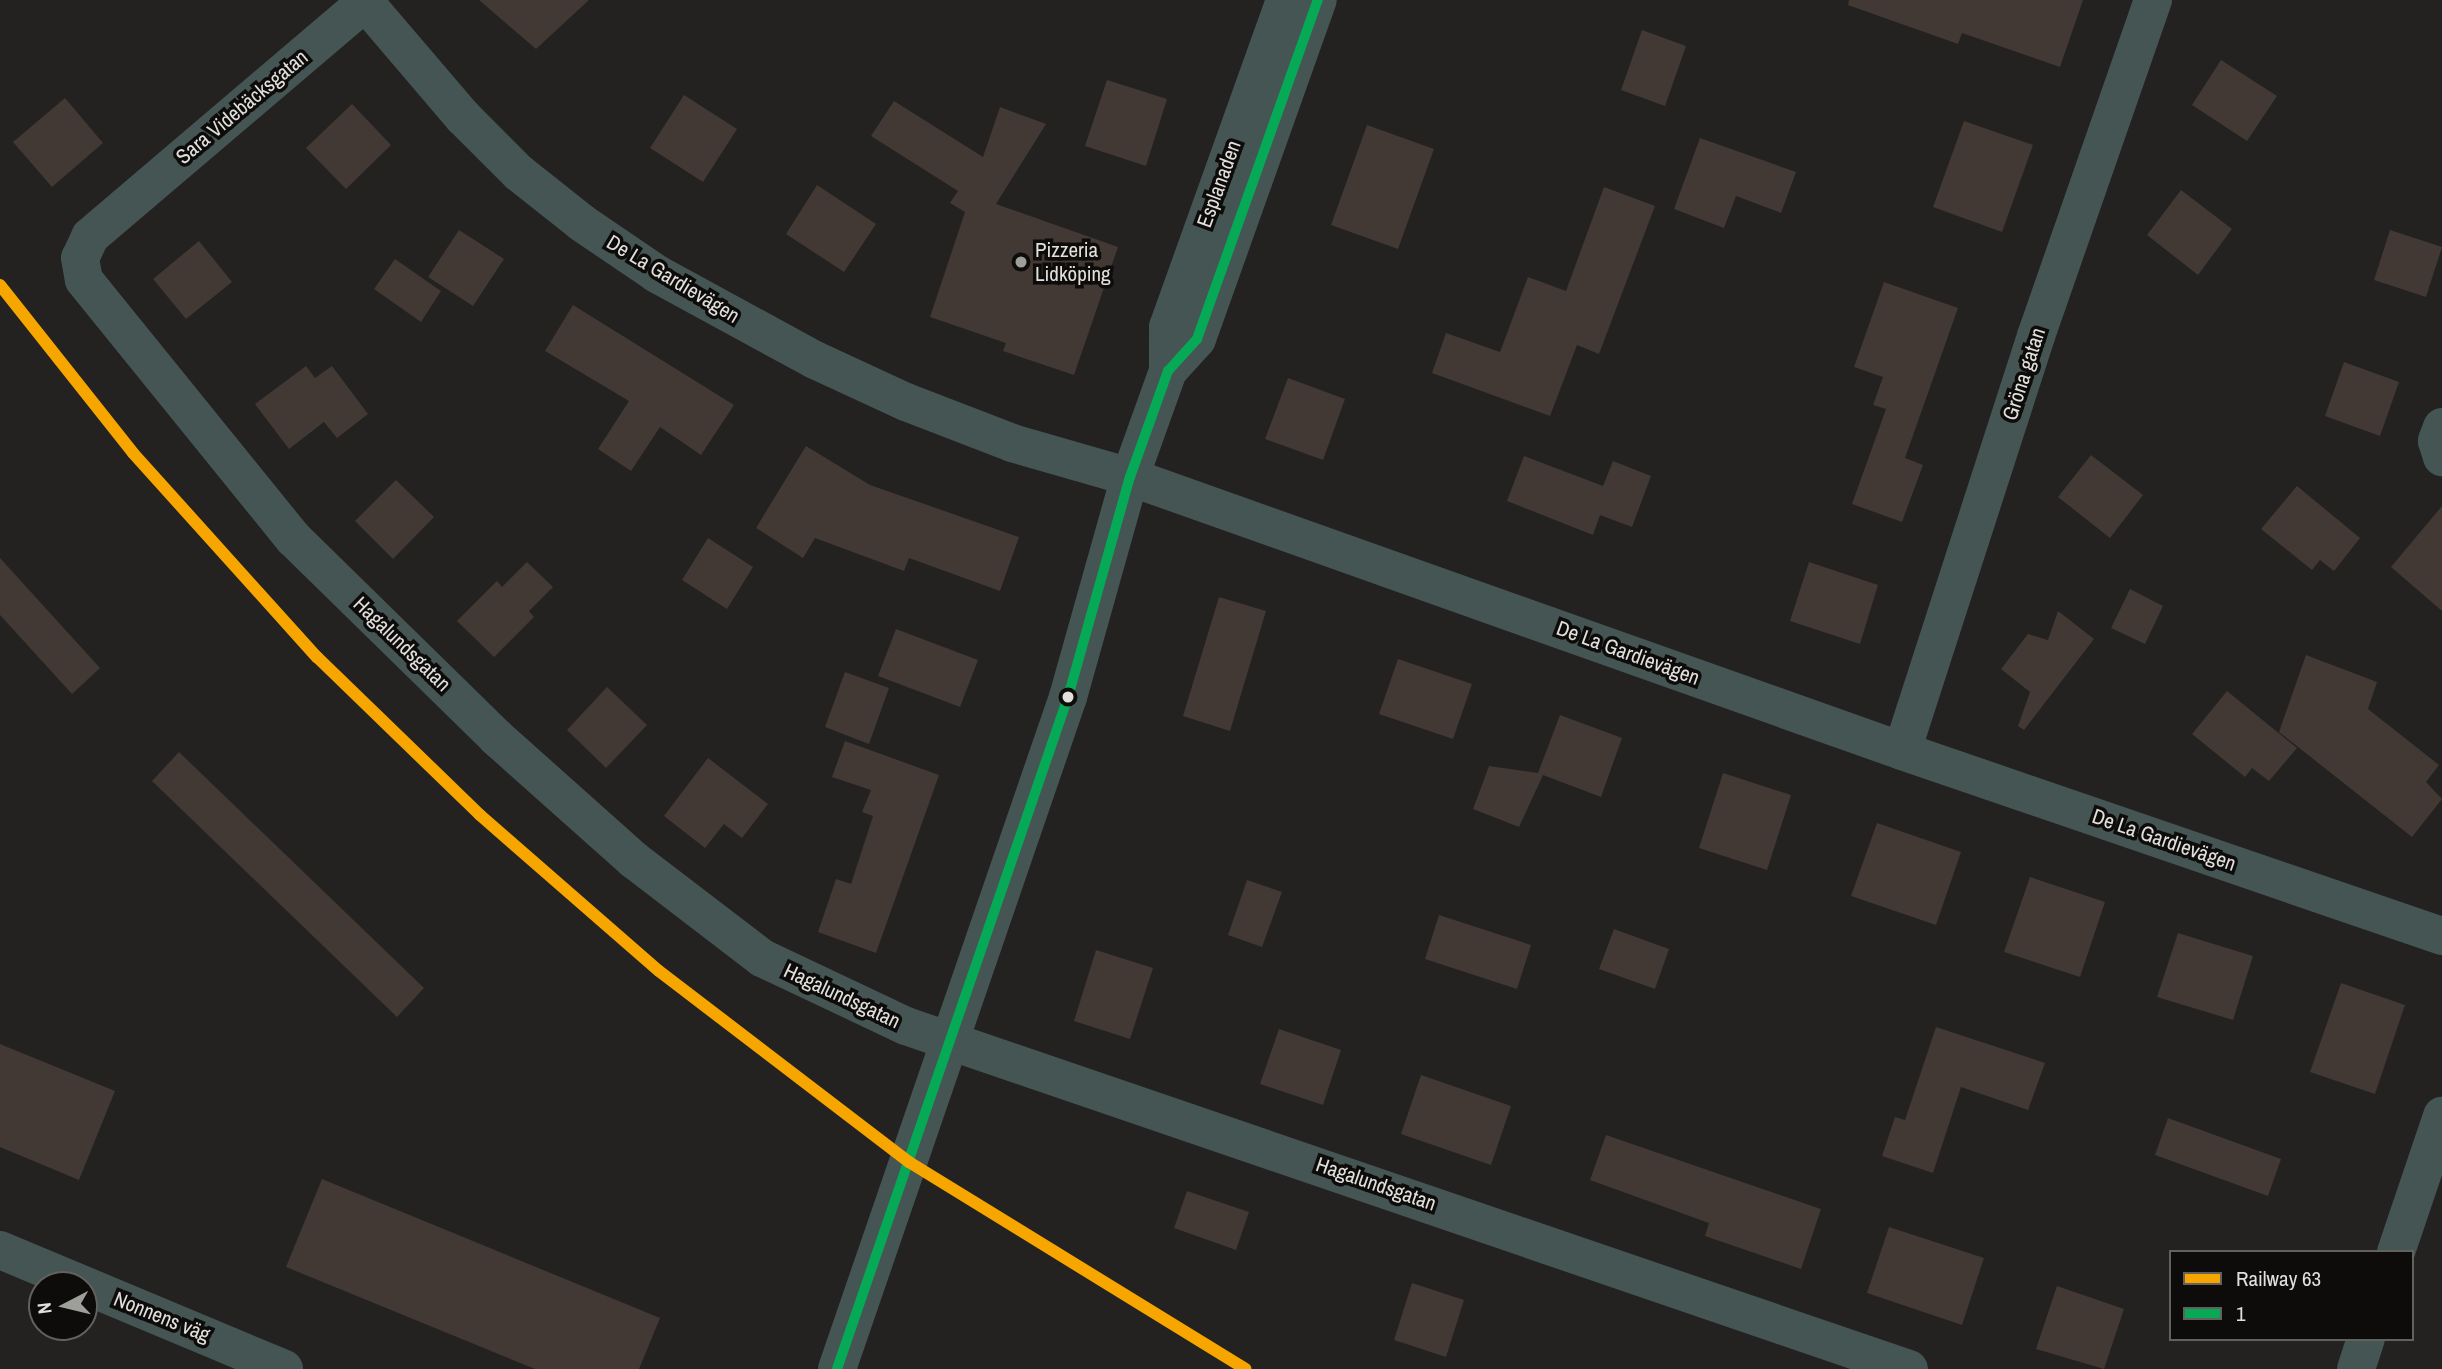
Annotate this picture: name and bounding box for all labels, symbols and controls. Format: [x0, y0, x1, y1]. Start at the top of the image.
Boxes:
street label: Sara Videbäcksgatan [171, 45, 313, 169]
street label: Esplanaden [1192, 137, 1246, 231]
street label: De La Gardievägen [602, 229, 744, 329]
place label: Pizzeria Lidköping [1035, 237, 1111, 287]
marker: Pizzeria Lidköping [1013, 254, 1029, 270]
street label: Gröna gatan [1997, 325, 2051, 423]
street label: Hagalundsgatan [348, 591, 456, 697]
street label: De La Gardievägen [1553, 615, 1703, 691]
unlabelled marker [1061, 690, 1075, 704]
street label: De La Gardievägen [2089, 804, 2239, 876]
street label: Hagalundsgatan [780, 958, 904, 1034]
street label: Hagalundsgatan [1313, 1152, 1439, 1216]
legend [2169, 1250, 2414, 1341]
text: Railway 63 [2236, 1264, 2321, 1293]
north arrow [28, 1271, 98, 1341]
street label: Nonnens väg [110, 1286, 214, 1348]
text: 1 [2236, 1299, 2246, 1328]
text: N [31, 1301, 58, 1315]

